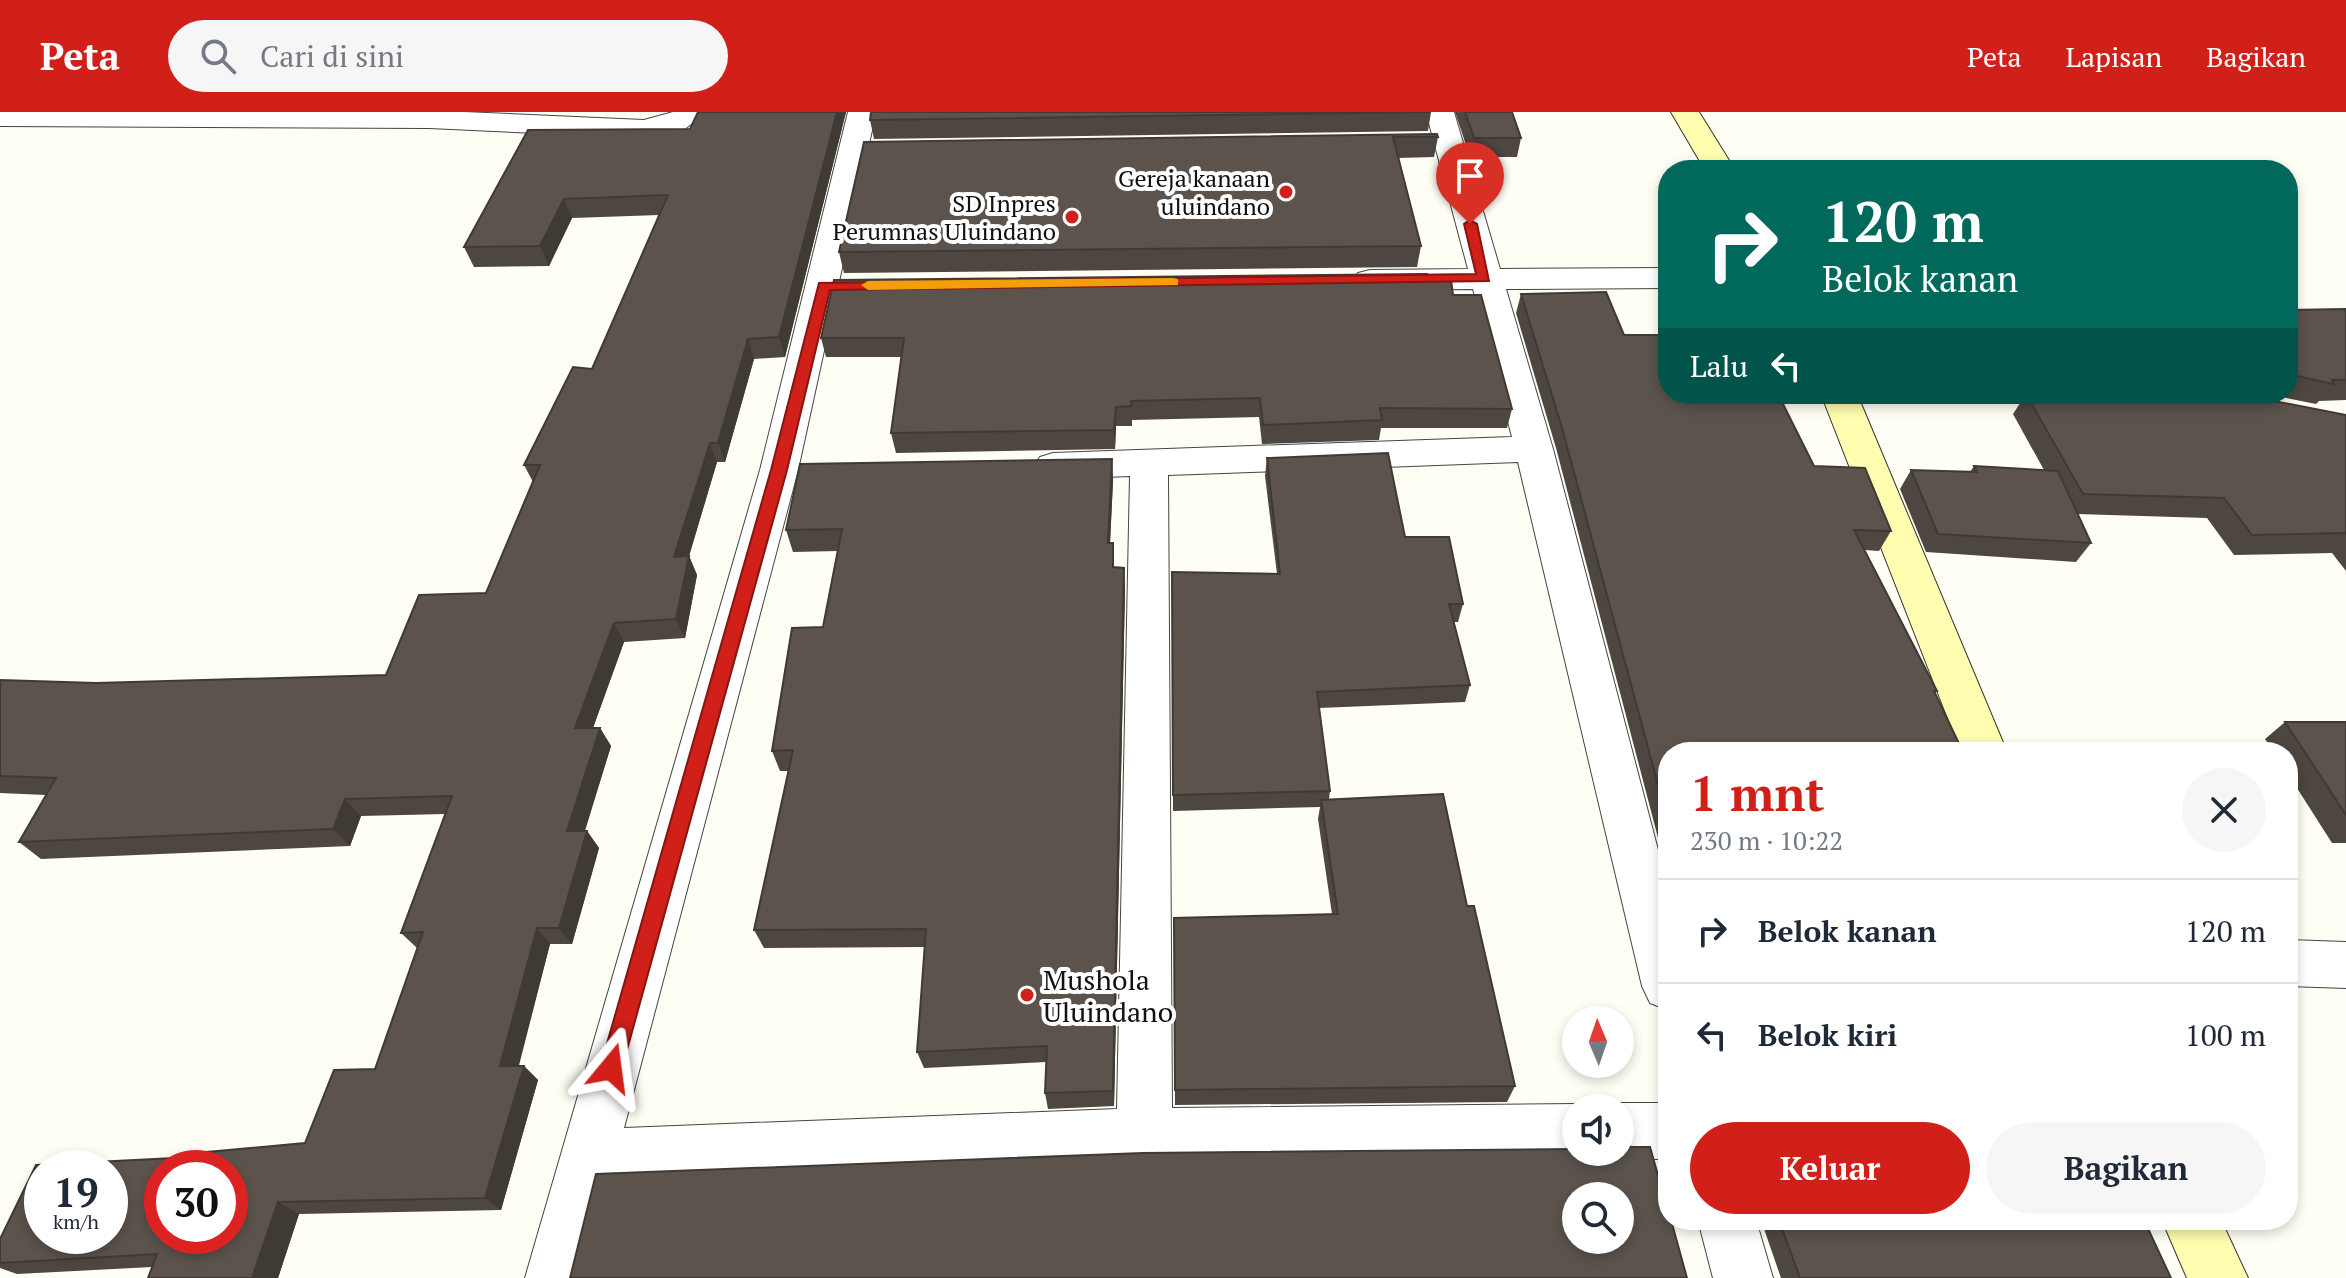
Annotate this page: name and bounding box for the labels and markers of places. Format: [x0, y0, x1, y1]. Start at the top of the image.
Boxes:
pin [1436, 142, 1504, 224]
place label: Gereja kanaan uluindano [1118, 162, 1270, 222]
marker: Gereja kanaan uluindano [1277, 183, 1295, 201]
place label: SD Inpres Perumnas Uluindano [832, 187, 1056, 247]
marker: SD Inpres Perumnas Uluindano [1063, 208, 1081, 226]
place label: Mushola Uluindano [1043, 961, 1173, 1030]
marker: Mushola Uluindano [1018, 986, 1036, 1004]

